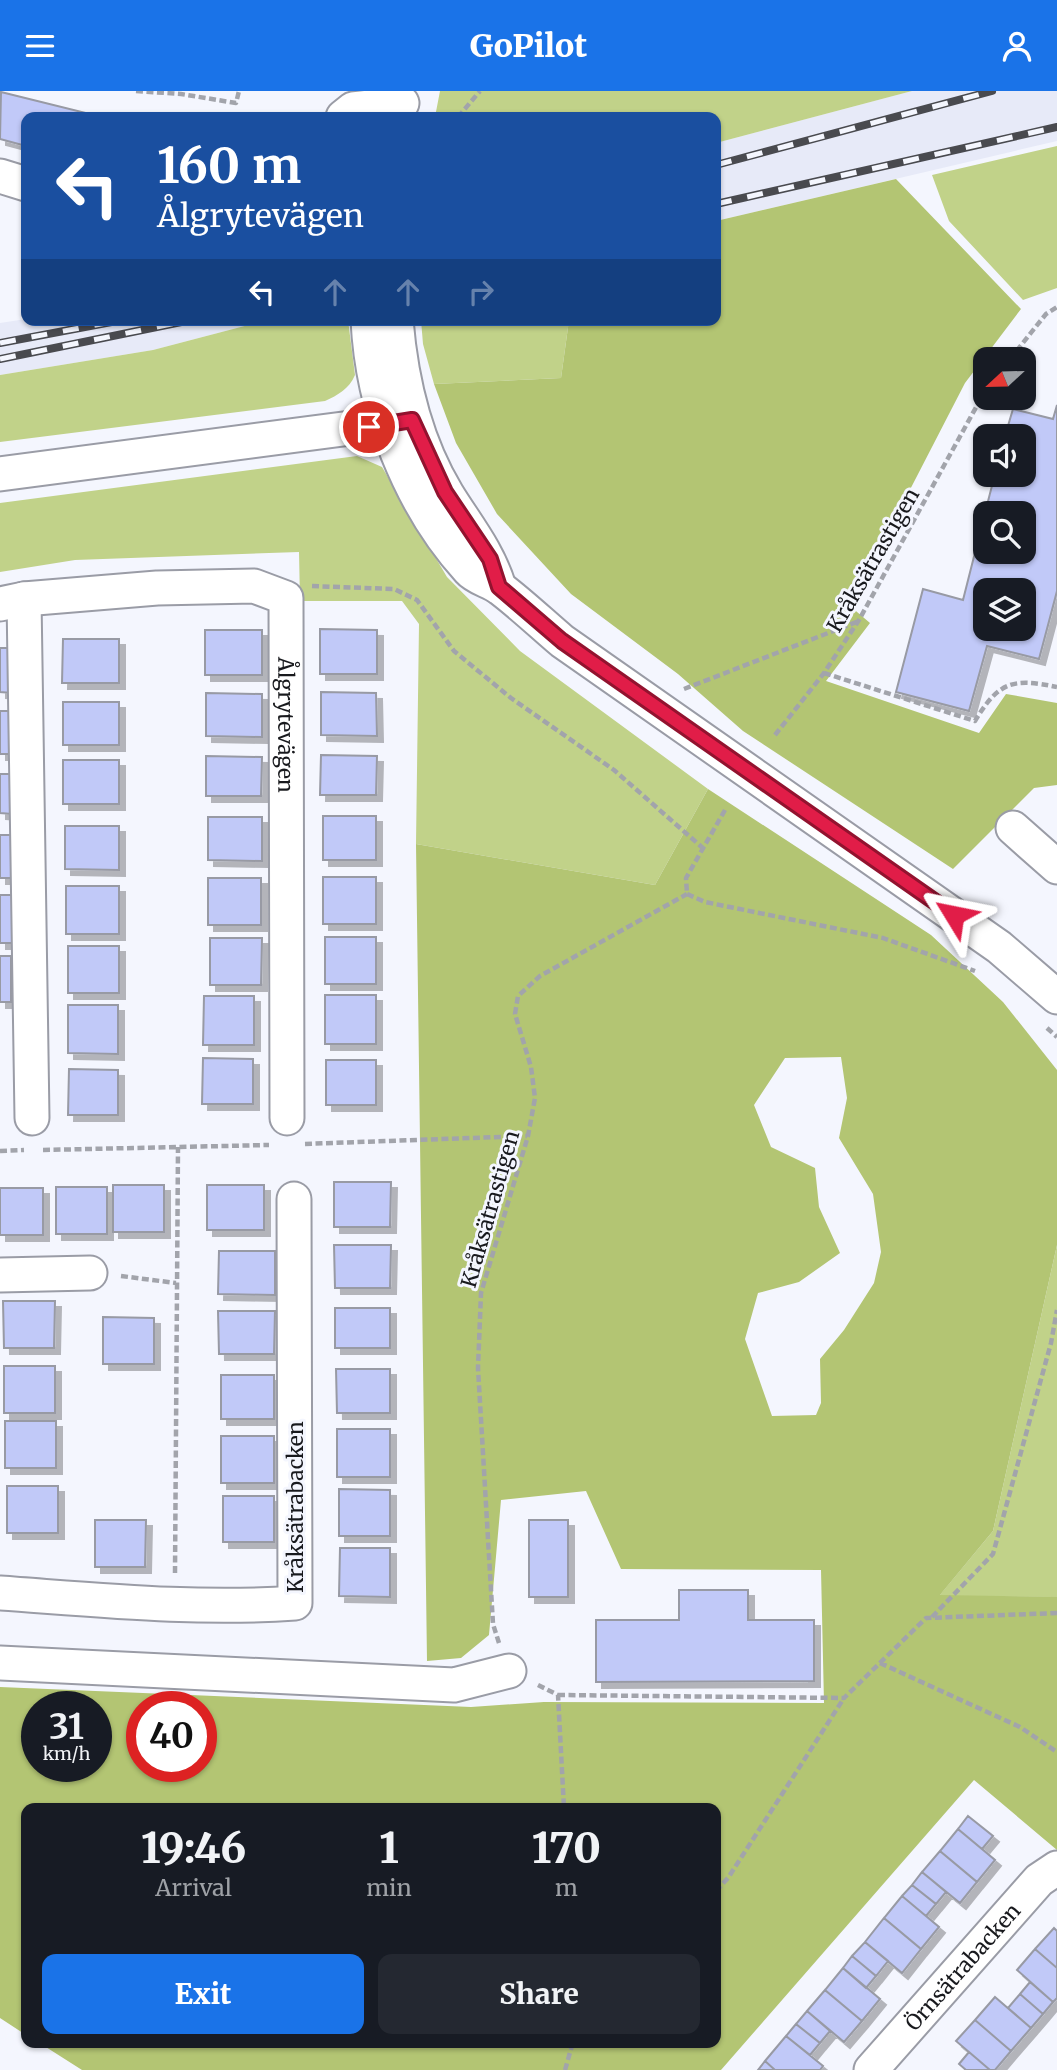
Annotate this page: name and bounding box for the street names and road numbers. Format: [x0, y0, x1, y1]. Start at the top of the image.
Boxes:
street label: Kråksätrastigen [821, 483, 925, 637]
street label: Ålgrytevägen [273, 656, 301, 793]
street label: Kråksätrastigen [455, 1127, 525, 1291]
street label: Kråksätrabacken [282, 1421, 309, 1593]
street label: Örnsätrabacken [899, 1897, 1026, 2036]

